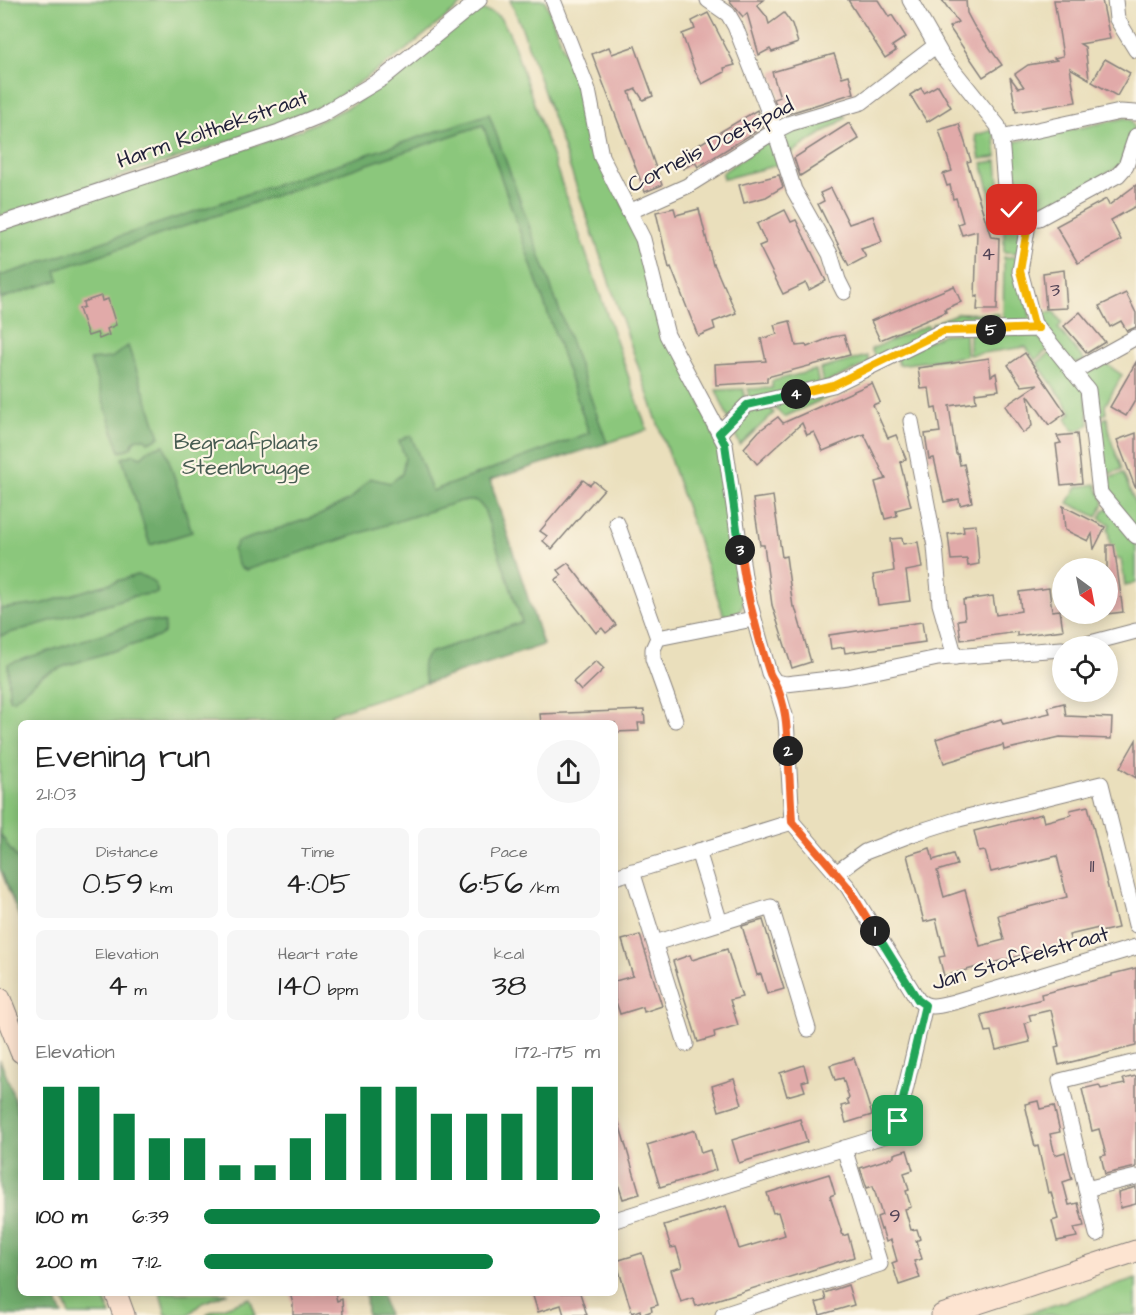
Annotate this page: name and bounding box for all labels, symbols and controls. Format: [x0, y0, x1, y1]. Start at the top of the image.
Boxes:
street label: Harm Kolthekstraat [113, 82, 312, 177]
street label: Cornelis Doetspad [622, 90, 799, 201]
pin [986, 184, 1037, 235]
icon: check [995, 193, 1028, 226]
house number: 4 [981, 240, 995, 268]
house number: 3 [1050, 276, 1060, 304]
pin: 5 [976, 315, 1006, 345]
text: 5 [985, 319, 997, 341]
pin: 4 [781, 379, 811, 409]
text: 4 [791, 383, 801, 405]
park label: Begraafplaats Steenbrugge [174, 427, 318, 484]
pin: 3 [725, 535, 755, 565]
text: 3 [736, 539, 744, 561]
north arrow [1052, 558, 1118, 624]
map controls [1052, 558, 1118, 702]
button: locate [1052, 636, 1118, 702]
text: Evening run [36, 734, 210, 780]
pin: 2 [773, 736, 803, 766]
button: share [537, 740, 600, 803]
text: 2 [783, 740, 793, 762]
text: 21:03 [36, 780, 76, 808]
text: Distance [96, 841, 158, 863]
text: Time [301, 841, 335, 863]
text: Pace [490, 841, 528, 863]
house number: 11 [1089, 852, 1095, 880]
text: 0.59 [82, 863, 143, 905]
text: 4:05 [285, 863, 351, 905]
text: 6:56 [459, 863, 523, 905]
text: km [143, 877, 172, 899]
text: /km [523, 877, 559, 899]
pin: 1 [860, 916, 890, 946]
street label: Jan Stoffelstraat [928, 918, 1113, 999]
text: 1 [874, 920, 876, 942]
text: Elevation [96, 943, 158, 965]
text: Heart rate [278, 943, 358, 965]
text: kcal [494, 943, 524, 965]
text: 4 [107, 965, 128, 1007]
text: 140 [278, 965, 321, 1007]
text: 38 [492, 965, 526, 1007]
text: m [128, 979, 147, 1001]
text: bpm [321, 979, 358, 1001]
text: Elevation [36, 1038, 115, 1066]
text: 172–175 m [515, 1038, 600, 1066]
pin [872, 1095, 923, 1146]
icon: arrive [881, 1104, 914, 1137]
house number: 9 [889, 1202, 901, 1230]
text: 100 m [36, 1203, 87, 1231]
text: 6:39 [132, 1203, 169, 1231]
text: 200 m [36, 1248, 96, 1276]
text: 7:12 [132, 1248, 162, 1276]

